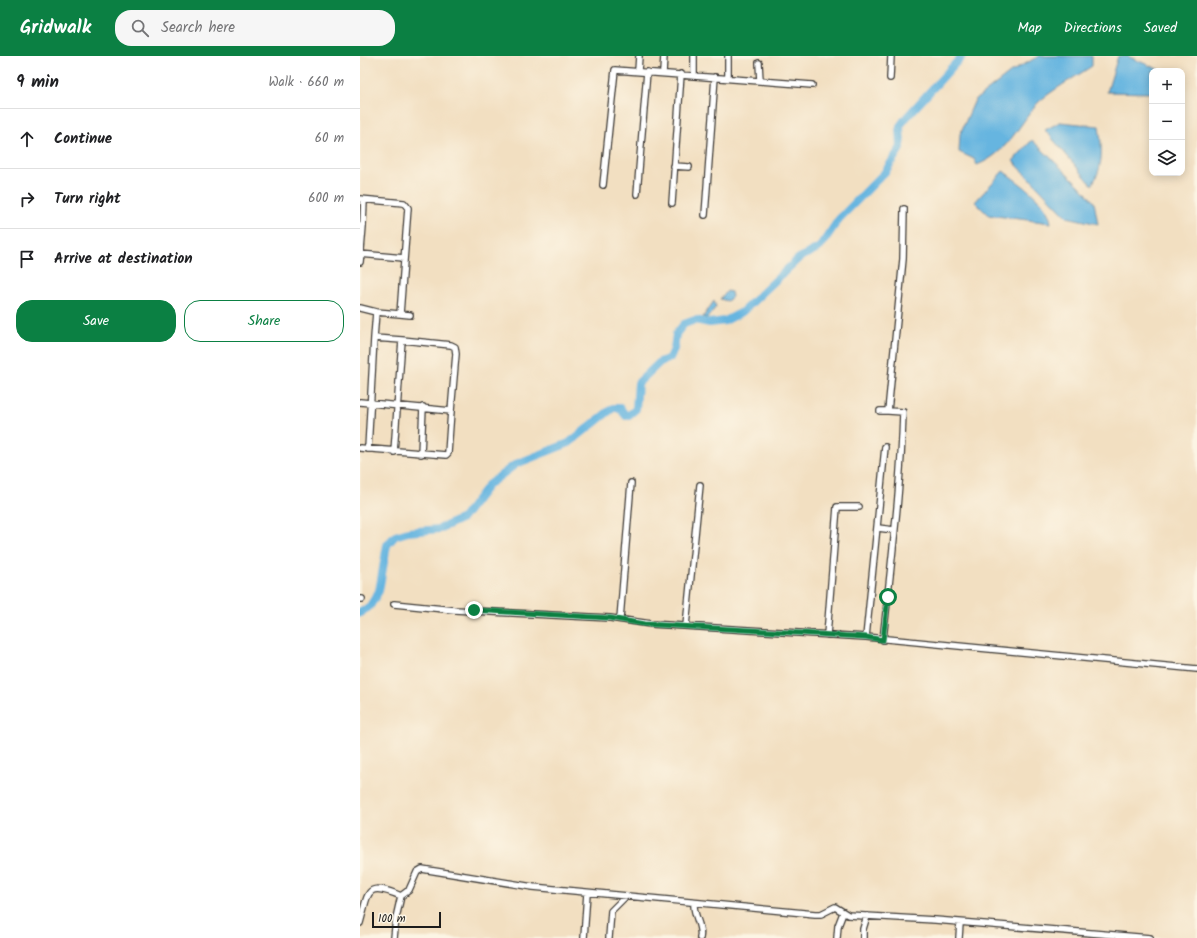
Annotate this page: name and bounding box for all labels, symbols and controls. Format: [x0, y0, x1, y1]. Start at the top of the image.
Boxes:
search box [115, 10, 395, 46]
text: Gridwalk [20, 13, 91, 43]
text: Search here [161, 16, 235, 40]
icon: search [129, 17, 151, 39]
text: Map [1017, 17, 1042, 39]
text: Directions [1064, 17, 1122, 39]
text: Saved [1144, 17, 1177, 39]
map controls [1149, 68, 1185, 176]
button: + [1149, 68, 1185, 104]
text: 9 min [16, 69, 59, 96]
text: Walk · 660 m [268, 72, 344, 93]
button: − [1149, 104, 1185, 140]
text: Continue [54, 127, 112, 151]
icon: ahead [16, 128, 38, 150]
text: 60 m [315, 128, 344, 149]
button: layers [1149, 140, 1185, 176]
text: Turn right [54, 187, 121, 211]
icon: right [16, 188, 38, 210]
text: 600 m [308, 188, 344, 209]
text: Arrive at destination [54, 247, 193, 271]
icon: arrive [16, 248, 38, 270]
button: Save [16, 300, 176, 342]
button: Share [184, 300, 344, 342]
route start [879, 588, 897, 606]
route end [465, 601, 483, 619]
scale bar [372, 910, 441, 929]
text: 100 m [378, 910, 406, 928]

